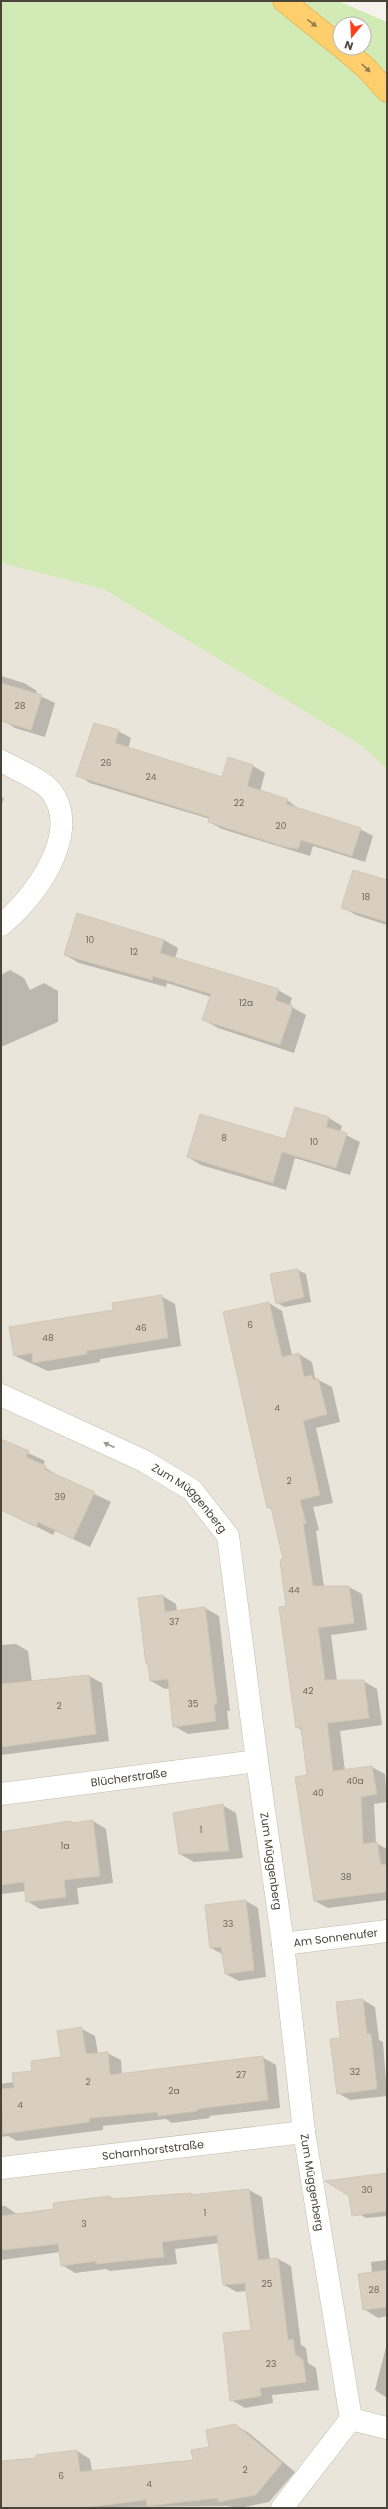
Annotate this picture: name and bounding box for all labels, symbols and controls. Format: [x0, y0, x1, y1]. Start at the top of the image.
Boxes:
north arrow [332, 16, 372, 56]
one-way arrow [307, 19, 318, 27]
text: N [342, 37, 355, 54]
one-way arrow [361, 64, 371, 73]
house number: 28 [15, 700, 26, 712]
house number: 26 [101, 757, 112, 769]
house number: 24 [146, 771, 157, 783]
house number: 22 [234, 797, 244, 809]
house number: 20 [276, 820, 287, 832]
house number: 18 [362, 891, 371, 903]
house number: 10 [86, 934, 95, 946]
house number: 12 [130, 946, 138, 958]
house number: 12a [239, 997, 253, 1009]
house number: 8 [221, 1132, 227, 1144]
house number: 10 [310, 1136, 319, 1148]
house number: 6 [247, 1319, 253, 1331]
house number: 46 [135, 1322, 147, 1334]
house number: 48 [42, 1332, 54, 1344]
house number: 4 [274, 1402, 280, 1414]
one-way arrow [103, 1442, 114, 1448]
street label: Zum Müggenberg [149, 1459, 231, 1536]
house number: 2 [286, 1475, 292, 1487]
house number: 39 [55, 1491, 66, 1503]
house number: 44 [288, 1584, 300, 1596]
house number: 37 [169, 1616, 179, 1628]
house number: 42 [303, 1685, 313, 1697]
house number: 35 [188, 1698, 199, 1710]
house number: 2 [56, 1700, 62, 1712]
street label: Blücherstraße [90, 1765, 168, 1790]
house number: 40a [346, 1775, 364, 1787]
house number: 40 [312, 1787, 324, 1799]
street label: Zum Müggenberg [256, 1811, 286, 1911]
house number: 1 [200, 1824, 203, 1836]
house number: 1a [61, 1840, 69, 1852]
house number: 38 [341, 1871, 352, 1883]
house number: 33 [223, 1918, 233, 1930]
street label: Am Sonnenufer [293, 1924, 379, 1951]
house number: 32 [350, 2066, 360, 2078]
house number: 27 [236, 2069, 246, 2081]
house number: 2 [85, 2076, 91, 2088]
house number: 2a [168, 2085, 180, 2097]
house number: 4 [17, 2099, 23, 2111]
street label: Zum Müggenberg [296, 2133, 328, 2232]
street label: Scharnhorststraße [101, 2136, 205, 2164]
house number: 30 [362, 2184, 373, 2196]
house number: 1 [204, 2207, 207, 2219]
house number: 3 [81, 2218, 87, 2230]
house number: 25 [262, 2278, 273, 2290]
house number: 28 [369, 2284, 380, 2296]
house number: 23 [266, 2358, 276, 2370]
house number: 2 [242, 2464, 248, 2476]
house number: 6 [58, 2470, 64, 2482]
house number: 4 [146, 2478, 152, 2490]

